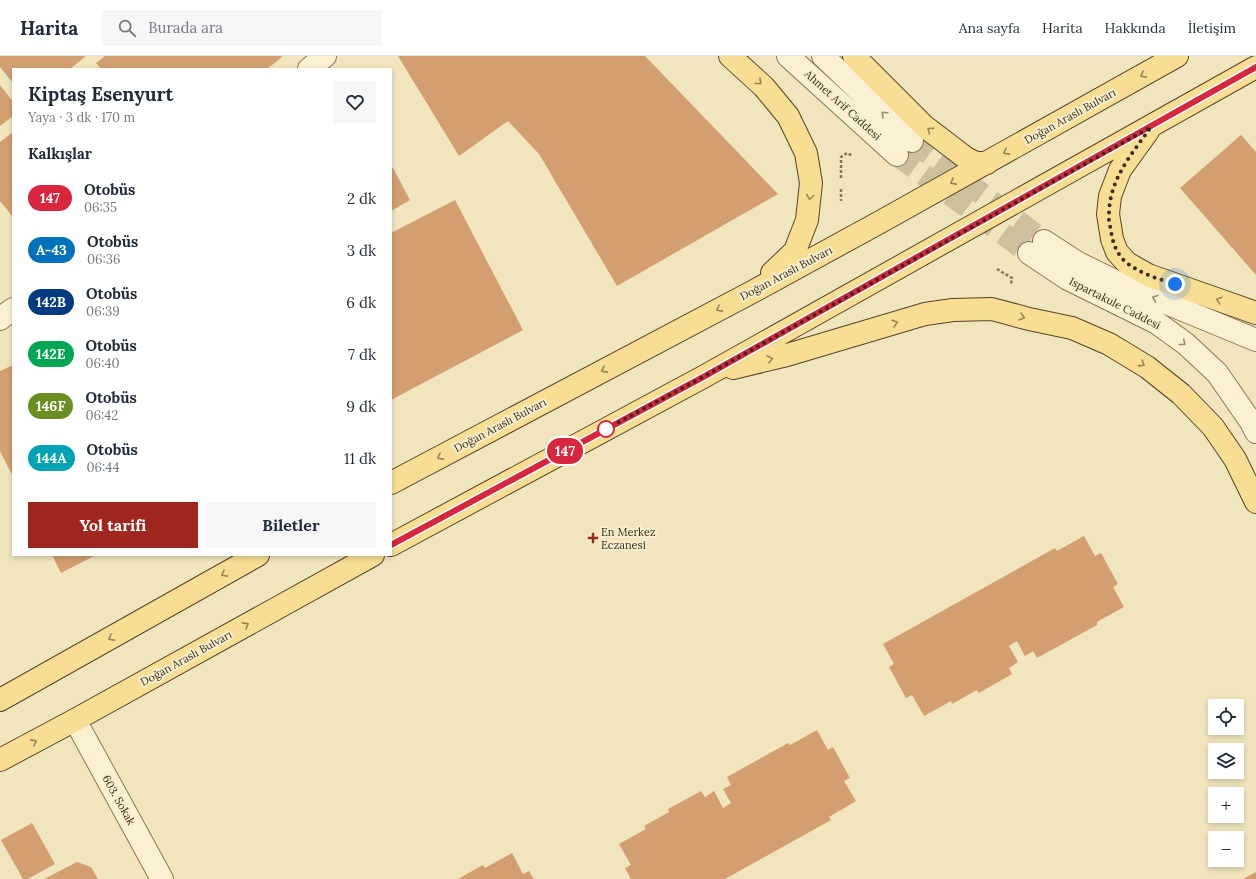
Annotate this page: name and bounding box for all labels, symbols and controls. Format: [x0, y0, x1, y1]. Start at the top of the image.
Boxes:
search box [102, 10, 382, 46]
text: Harita [20, 16, 78, 40]
icon: search [116, 17, 138, 39]
text: Burada ara [148, 18, 223, 37]
text: Ana sayfa [959, 19, 1020, 37]
text: Harita [1042, 19, 1083, 37]
text: Hakkında [1105, 19, 1166, 37]
text: İletişim [1188, 19, 1236, 37]
street label: Ahmet Arif Caddesi [801, 66, 884, 143]
one-way arrow [1140, 70, 1148, 78]
one-way arrow [754, 78, 761, 85]
button: heart [334, 81, 376, 123]
text: Kiptaş Esenyurt [28, 82, 173, 106]
street label: Doğan Araslı Bulvarı [1022, 85, 1118, 147]
text: Yaya · 3 dk · 170 m [28, 109, 135, 126]
one-way arrow [881, 111, 889, 119]
one-way arrow [928, 128, 935, 135]
text: Kalkışlar [28, 144, 92, 163]
one-way arrow [1003, 148, 1010, 155]
one-way arrow [950, 177, 957, 184]
text: Otobüs [84, 180, 135, 199]
text: 147 [40, 189, 60, 207]
text: 2 dk [347, 189, 376, 208]
one-way arrow [806, 193, 815, 200]
text: 06:35 [84, 199, 117, 216]
text: Otobüs [87, 232, 138, 251]
text: A-43 [36, 241, 67, 259]
text: 3 dk [347, 241, 376, 260]
street label: Doğan Araslı Bulvarı [737, 243, 835, 303]
text: 06:36 [87, 251, 121, 268]
street label: Ispartakule Caddesi [1067, 274, 1163, 332]
your location [1165, 274, 1185, 294]
text: Otobüs [86, 284, 137, 303]
text: 142B [36, 293, 66, 311]
text: 6 dk [346, 293, 376, 312]
one-way arrow [1152, 295, 1159, 303]
one-way arrow [1216, 296, 1223, 304]
text: 06:39 [86, 303, 120, 320]
one-way arrow [716, 305, 723, 312]
one-way arrow [1018, 312, 1025, 321]
one-way arrow [891, 319, 898, 328]
text: Otobüs [86, 336, 137, 355]
one-way arrow [1179, 338, 1186, 345]
text: 142E [36, 345, 66, 363]
text: 7 dk [348, 345, 376, 364]
text: 06:40 [86, 355, 120, 372]
one-way arrow [766, 355, 773, 364]
one-way arrow [1138, 359, 1145, 367]
one-way arrow [601, 365, 608, 373]
text: Otobüs [85, 388, 137, 407]
street label: Doğan Araslı Bulvarı [451, 395, 549, 455]
text: 146F [36, 397, 65, 415]
text: 9 dk [346, 397, 376, 416]
text: 06:42 [85, 407, 118, 424]
unlabelled marker [597, 420, 615, 438]
line badge: 147 [542, 438, 588, 464]
text: Otobüs [87, 440, 138, 459]
text: 147 [555, 442, 575, 460]
text: 144A [36, 449, 67, 467]
text: 11 dk [344, 449, 376, 468]
one-way arrow [437, 453, 444, 460]
text: 06:44 [87, 459, 119, 476]
button: Yol tarifi [28, 502, 198, 548]
button: Biletler [206, 502, 376, 548]
place label: En Merkez Eczanesi [601, 525, 656, 552]
marker: En Merkez Eczanesi [588, 533, 598, 543]
one-way arrow [221, 570, 228, 577]
one-way arrow [242, 622, 249, 629]
street label: Doğan Araslı Bulvarı [138, 627, 234, 689]
one-way arrow [108, 633, 115, 640]
map controls [1208, 699, 1244, 867]
button: locate [1208, 699, 1244, 735]
one-way arrow [30, 739, 38, 747]
button: layers [1208, 743, 1244, 779]
street label: 603. Sokak [100, 773, 139, 828]
button: + [1208, 787, 1244, 823]
button: − [1208, 831, 1244, 867]

